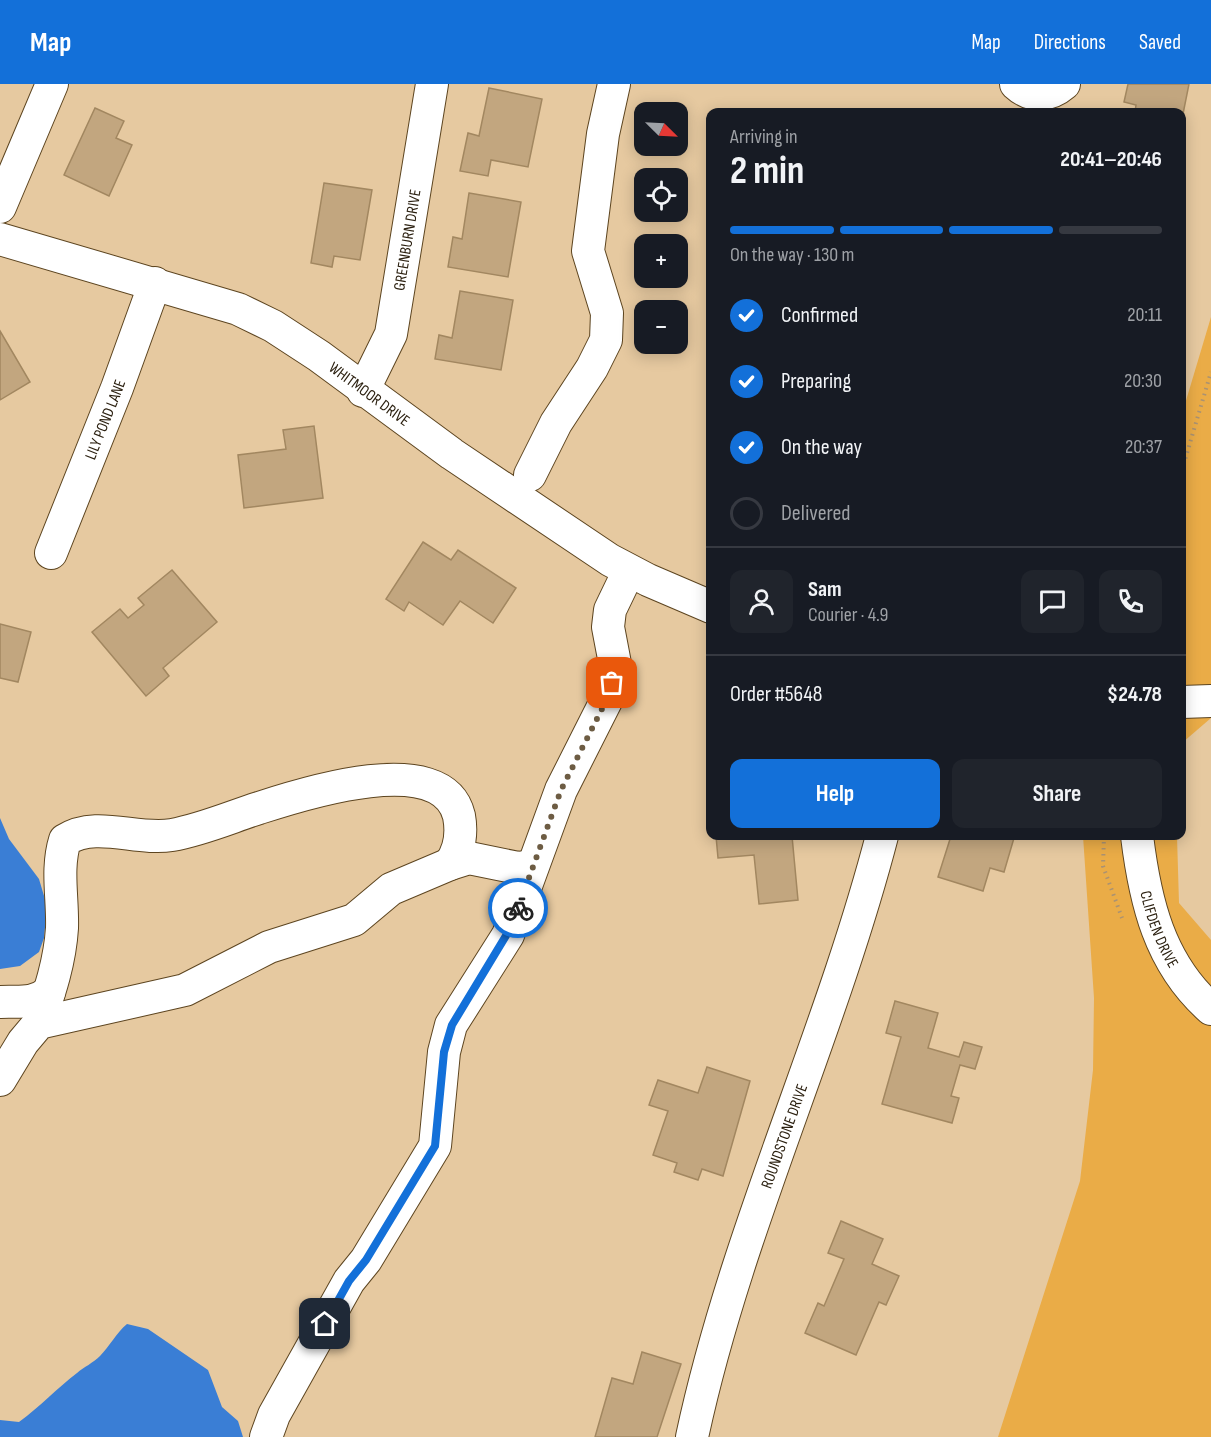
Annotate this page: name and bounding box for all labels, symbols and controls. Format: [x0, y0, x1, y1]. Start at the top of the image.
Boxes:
text: Map [30, 26, 71, 59]
text: Map [971, 30, 1001, 55]
text: Directions [1034, 30, 1106, 55]
text: Saved [1139, 30, 1181, 55]
north arrow [634, 102, 688, 156]
map controls [634, 102, 688, 354]
text: Arriving in [730, 125, 798, 149]
text: 20:41–20:46 [1060, 146, 1162, 173]
text: 2 min [730, 148, 804, 195]
button: locate [634, 168, 688, 222]
street label: GREENBURN DRIVE [390, 188, 426, 292]
button: + [634, 234, 688, 288]
text: On the way · 130 m [730, 243, 854, 267]
icon: check [730, 299, 763, 332]
button: − [634, 300, 688, 354]
text: Confirmed [781, 302, 858, 329]
text: 20:11 [1127, 303, 1162, 327]
street label: WHITMOOR DRIVE [325, 359, 413, 431]
icon: check [730, 365, 763, 398]
text: Preparing [781, 368, 851, 395]
text: 20:30 [1124, 369, 1162, 393]
street label: LILY POND LANE [81, 377, 130, 463]
icon: check [730, 431, 763, 464]
text: On the way [781, 434, 862, 461]
text: 20:37 [1125, 435, 1162, 459]
text: Delivered [781, 500, 850, 527]
button: person [730, 570, 793, 633]
button: chat [1021, 570, 1084, 633]
button: phone [1099, 570, 1162, 633]
text: Sam [808, 576, 842, 603]
text: Courier · 4.9 [808, 603, 888, 627]
pin [586, 657, 637, 708]
icon: bag [595, 666, 628, 699]
text: Order #5648 [730, 681, 822, 708]
text: $24.78 [1107, 681, 1162, 708]
button: Help [730, 759, 940, 828]
button: Share [952, 759, 1162, 828]
courier [488, 878, 548, 938]
street label: CLIFDEN DRIVE [1135, 889, 1182, 971]
icon: bike [502, 892, 535, 925]
street label: ROUNDSTONE DRIVE [758, 1082, 812, 1191]
pin [299, 1298, 350, 1349]
icon: home [308, 1307, 341, 1340]

